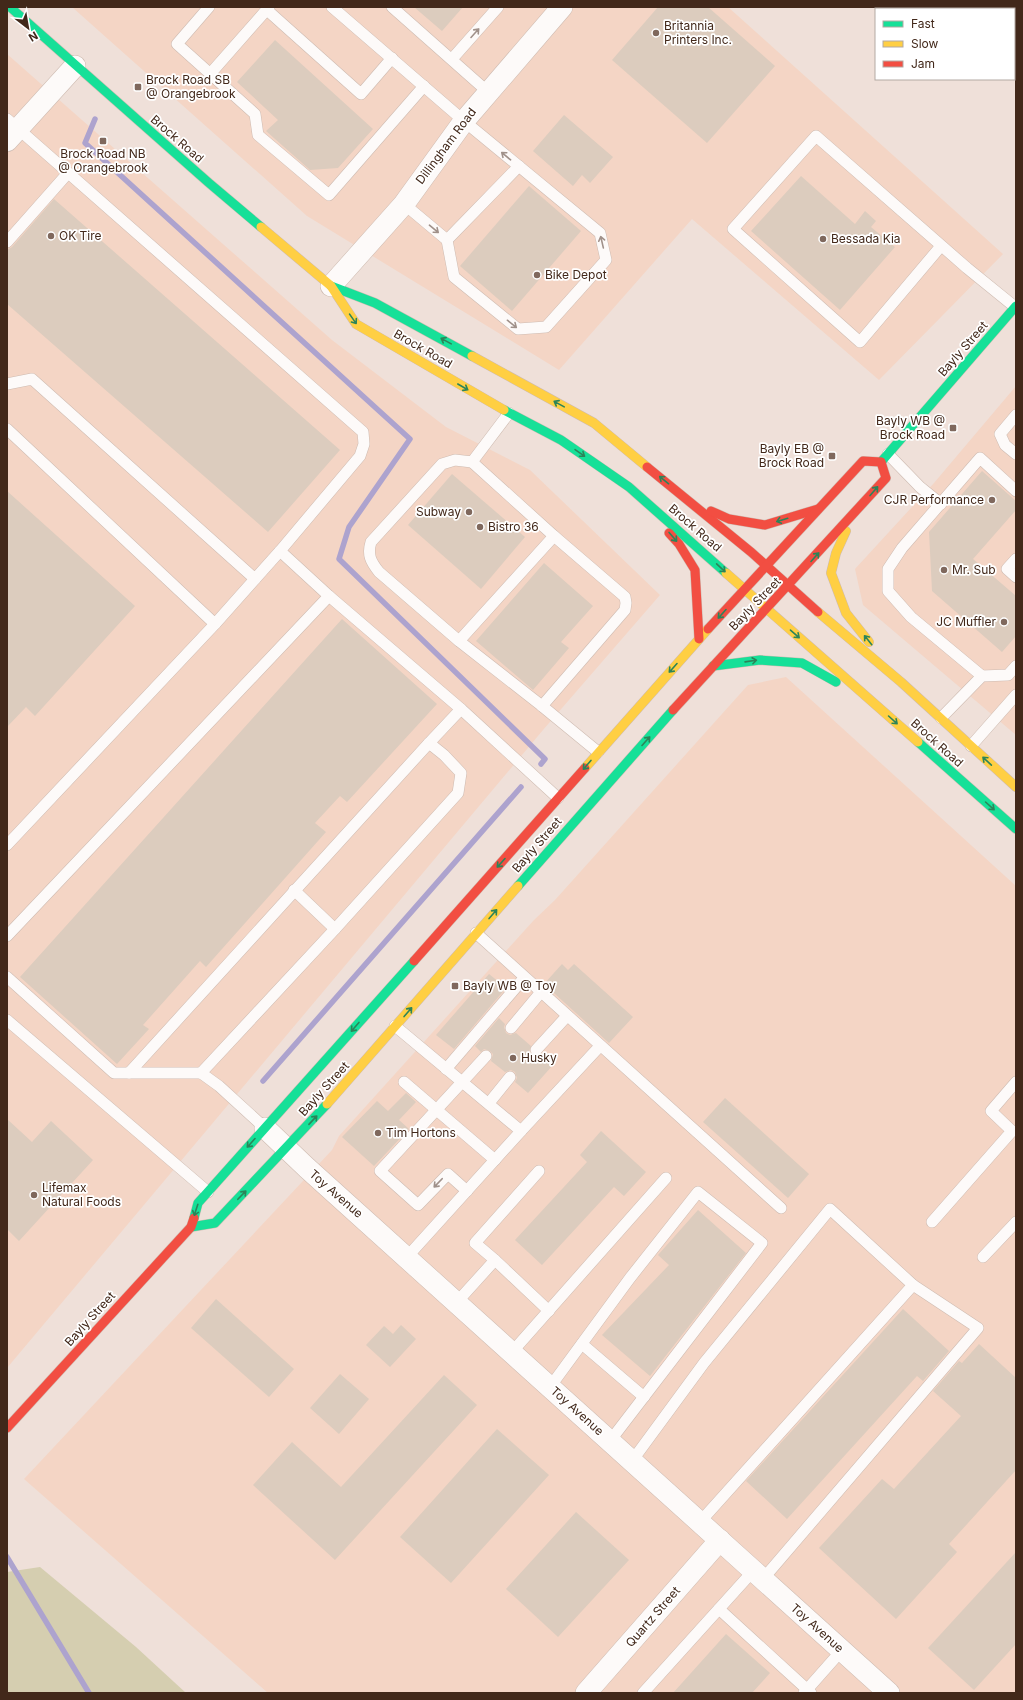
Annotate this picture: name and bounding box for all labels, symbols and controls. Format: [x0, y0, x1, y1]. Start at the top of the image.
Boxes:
north arrow [8, 8, 48, 48]
legend [875, 8, 1015, 80]
text: Fast [911, 16, 935, 31]
place label: Britannia Printers Inc. [664, 18, 732, 47]
text: N [26, 28, 40, 45]
one-way arrow [470, 28, 480, 38]
marker: Britannia Printers Inc. [651, 28, 661, 38]
text: Slow [911, 36, 939, 51]
text: Jam [911, 56, 935, 71]
place label: Brock Road SB @ Orangebrook [146, 72, 236, 101]
marker: Brock Road SB @ Orangebrook [133, 82, 143, 92]
street label: Dillingham Road [412, 105, 479, 187]
street label: Brock Road [148, 112, 207, 166]
marker: Brock Road NB @ Orangebrook [98, 136, 108, 146]
place label: Brock Road NB @ Orangebrook [58, 146, 148, 175]
one-way arrow [501, 151, 512, 160]
one-way arrow [428, 225, 439, 234]
place label: OK Tire [59, 228, 102, 243]
marker: OK Tire [46, 231, 56, 241]
place label: Bessada Kia [831, 231, 901, 246]
marker: Bessada Kia [818, 234, 828, 244]
one-way arrow [597, 235, 605, 248]
place label: Bike Depot [545, 267, 607, 282]
marker: Bike Depot [532, 270, 542, 280]
one-way arrow [349, 313, 357, 324]
street label: Bayly Street [935, 318, 991, 379]
one-way arrow [507, 320, 518, 329]
street label: Brock Road [391, 326, 455, 371]
one-way arrow [440, 337, 452, 345]
one-way arrow [457, 383, 469, 391]
one-way arrow [553, 400, 565, 408]
place label: Bayly WB @ Brock Road [876, 413, 945, 442]
marker: Bayly WB @ Brock Road [948, 423, 958, 433]
place label: Bayly EB @ Brock Road [759, 441, 824, 470]
one-way arrow [574, 449, 585, 457]
marker: Bayly EB @ Brock Road [827, 451, 837, 461]
one-way arrow [659, 476, 670, 484]
one-way arrow [870, 486, 879, 496]
place label: CJR Performance [884, 492, 984, 507]
marker: CJR Performance [987, 495, 997, 505]
street label: Brock Road [666, 501, 725, 555]
place label: Subway [416, 504, 461, 519]
marker: Subway [464, 507, 474, 517]
one-way arrow [775, 517, 788, 524]
place label: Bistro 36 [488, 519, 539, 534]
marker: Bistro 36 [475, 522, 485, 532]
one-way arrow [668, 532, 677, 543]
one-way arrow [811, 552, 820, 562]
place label: Mr. Sub [952, 562, 996, 577]
one-way arrow [716, 563, 726, 573]
marker: Mr. Sub [939, 565, 949, 575]
street label: Bayly Street [726, 574, 784, 633]
one-way arrow [717, 609, 726, 619]
place label: JC Muffler [936, 614, 996, 629]
marker: JC Muffler [999, 617, 1009, 627]
one-way arrow [790, 630, 801, 639]
one-way arrow [863, 635, 872, 646]
one-way arrow [745, 657, 758, 665]
one-way arrow [668, 663, 678, 673]
one-way arrow [888, 715, 898, 725]
street label: Brock Road [908, 715, 967, 770]
one-way arrow [641, 736, 651, 746]
one-way arrow [982, 756, 992, 766]
one-way arrow [582, 760, 591, 770]
one-way arrow [985, 802, 996, 811]
street label: Bayly Street [509, 814, 565, 875]
one-way arrow [496, 857, 505, 868]
one-way arrow [488, 909, 497, 919]
place label: Bayly WB @ Toy [463, 978, 556, 993]
marker: Bayly WB @ Toy [450, 981, 460, 991]
one-way arrow [403, 1007, 412, 1017]
one-way arrow [350, 1022, 359, 1032]
place label: Husky [521, 1050, 557, 1065]
marker: Husky [508, 1053, 518, 1063]
street label: Bayly Street [295, 1058, 352, 1119]
one-way arrow [308, 1115, 317, 1125]
place label: Tim Hortons [386, 1125, 456, 1140]
marker: Tim Hortons [373, 1128, 383, 1138]
one-way arrow [247, 1138, 256, 1148]
street label: Toy Avenue [306, 1166, 366, 1221]
one-way arrow [433, 1178, 443, 1188]
place label: Lifemax Natural Foods [42, 1180, 121, 1209]
marker: Lifemax Natural Foods [29, 1190, 39, 1200]
one-way arrow [238, 1190, 247, 1200]
one-way arrow [192, 1204, 199, 1217]
street label: Bayly Street [61, 1288, 118, 1349]
street label: Toy Avenue [548, 1383, 607, 1438]
street label: Quartz Street [622, 1583, 683, 1650]
street label: Toy Avenue [788, 1600, 847, 1655]

